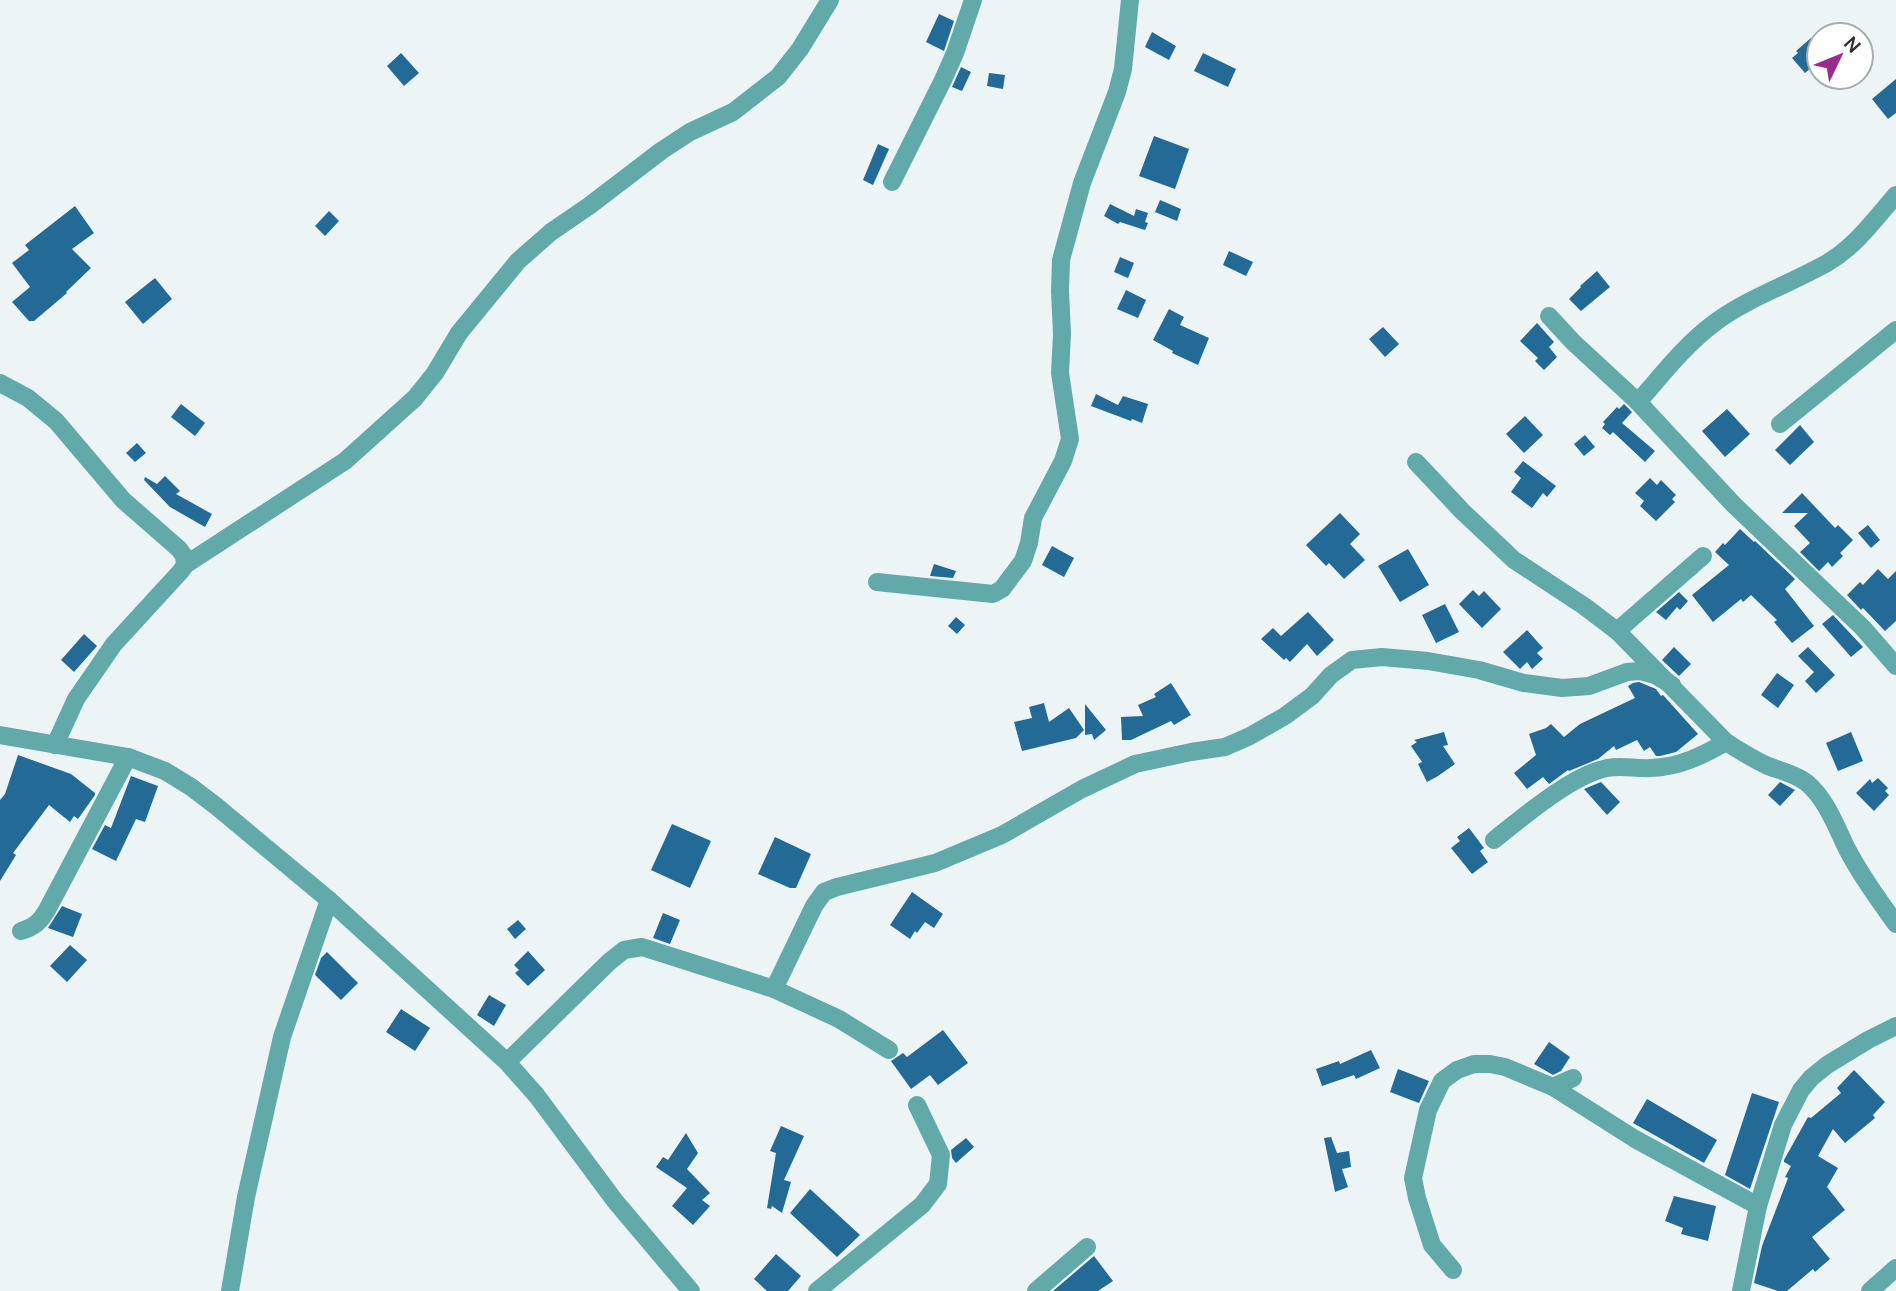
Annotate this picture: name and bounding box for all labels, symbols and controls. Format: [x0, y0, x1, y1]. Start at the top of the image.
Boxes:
north arrow [1805, 21, 1875, 91]
text: N [1838, 31, 1867, 58]

